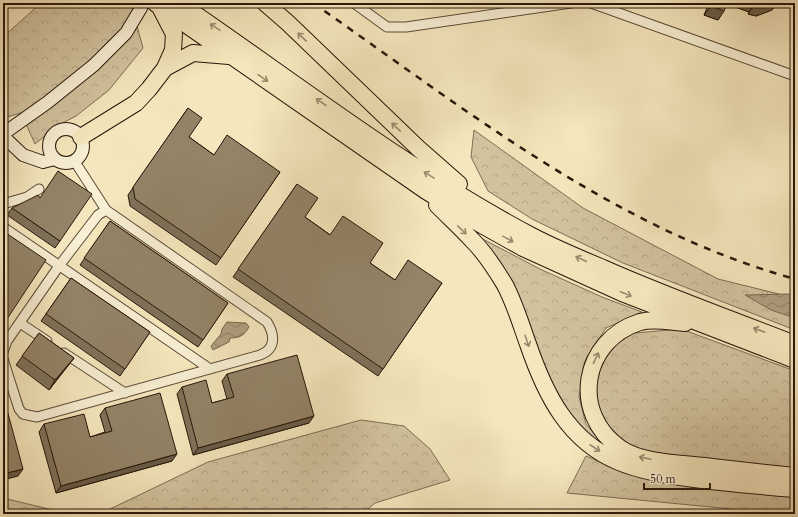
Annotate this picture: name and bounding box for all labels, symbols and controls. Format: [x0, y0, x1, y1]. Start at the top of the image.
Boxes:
one-way arrow [210, 23, 221, 31]
one-way arrow [297, 32, 307, 42]
one-way arrow [257, 74, 268, 82]
one-way arrow [316, 98, 327, 106]
one-way arrow [391, 122, 401, 132]
one-way arrow [424, 171, 435, 179]
one-way arrow [457, 225, 467, 235]
one-way arrow [501, 236, 513, 244]
one-way arrow [576, 255, 588, 262]
one-way arrow [619, 290, 631, 298]
one-way arrow [753, 326, 765, 333]
one-way arrow [523, 334, 531, 346]
one-way arrow [593, 352, 600, 364]
one-way arrow [589, 444, 600, 452]
one-way arrow [639, 454, 652, 462]
scale bar [644, 465, 710, 491]
text: 50 m [650, 471, 677, 487]

